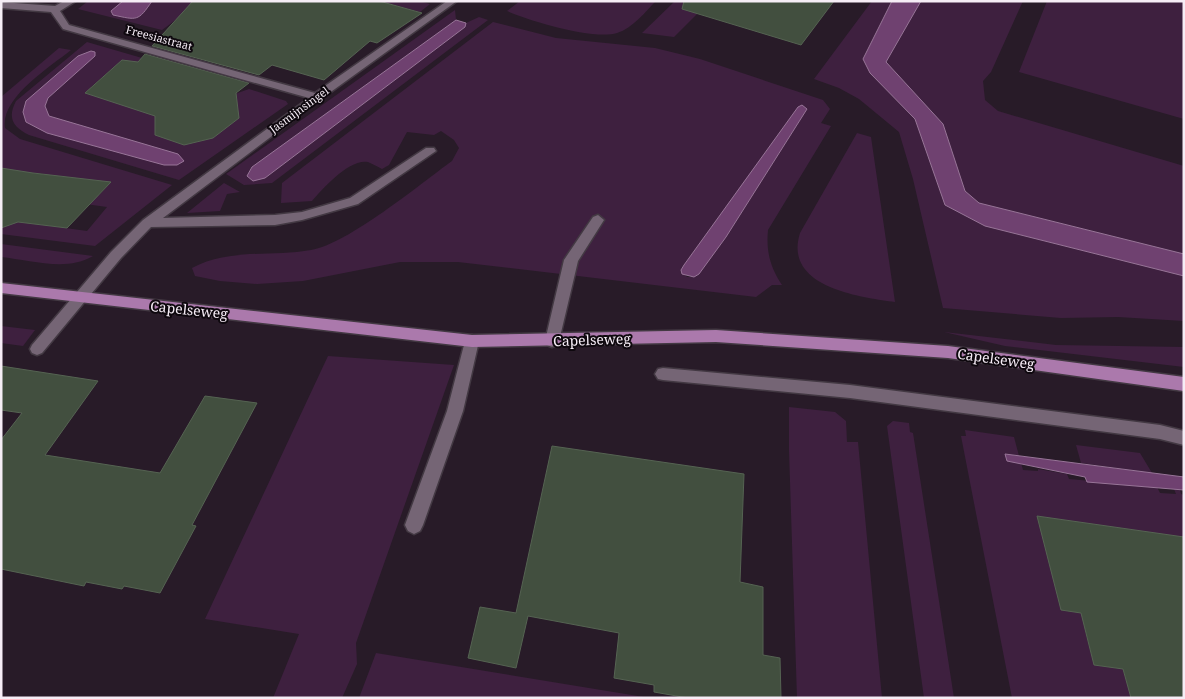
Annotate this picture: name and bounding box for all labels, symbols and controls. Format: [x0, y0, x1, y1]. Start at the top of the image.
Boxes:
street label: Freesiastraat [124, 21, 194, 54]
street label: Jasmijnsingel [265, 83, 332, 137]
street label: Capelseweg [149, 296, 229, 323]
street label: Capelseweg [553, 329, 632, 350]
street label: Capelseweg [956, 344, 1036, 373]

